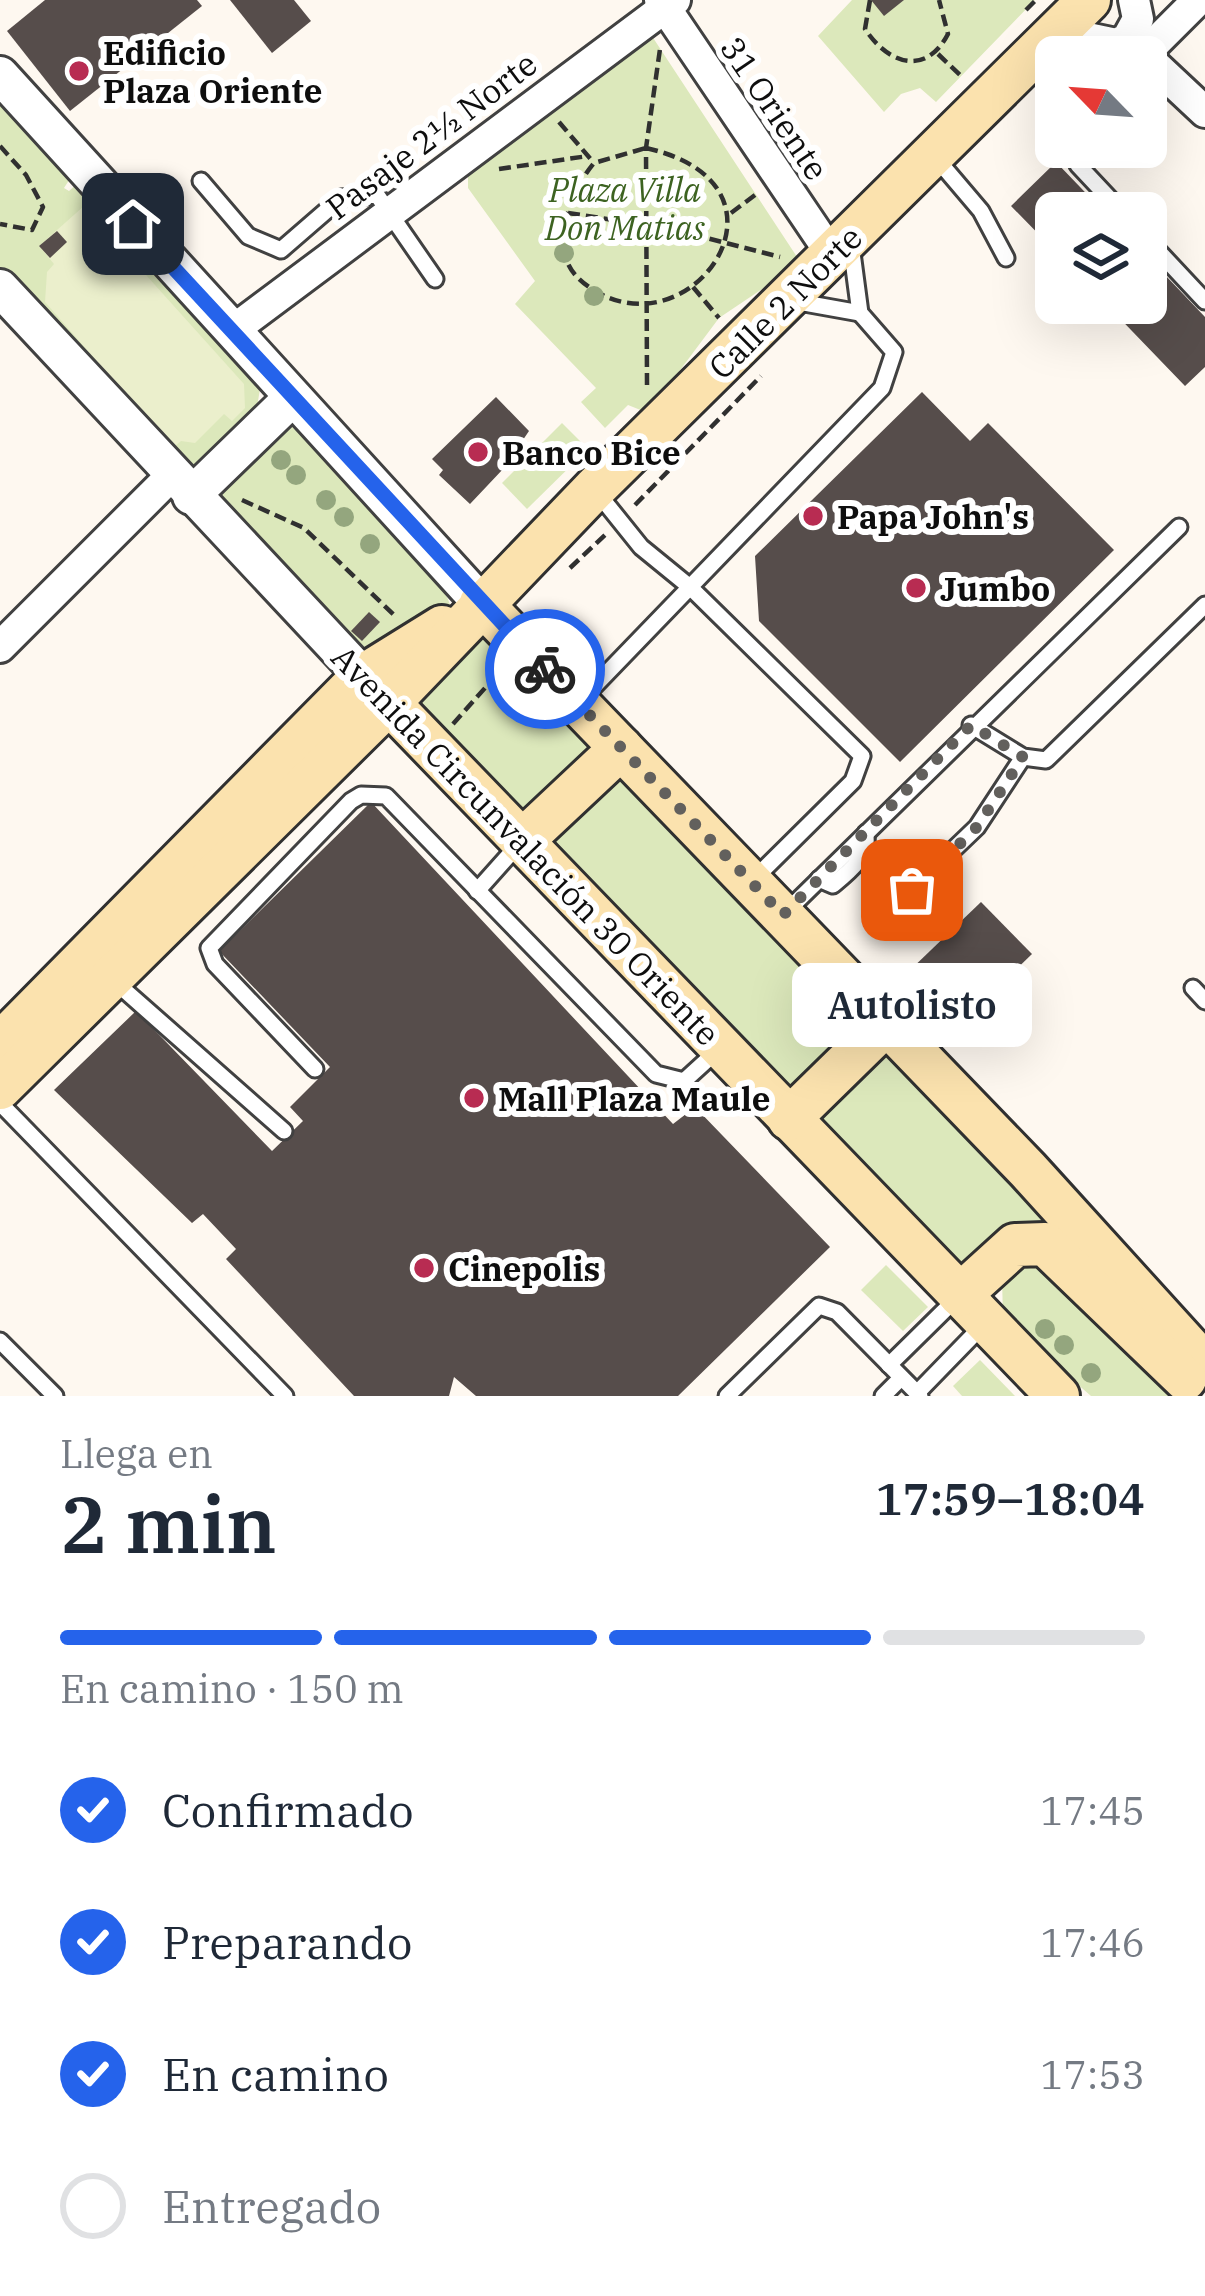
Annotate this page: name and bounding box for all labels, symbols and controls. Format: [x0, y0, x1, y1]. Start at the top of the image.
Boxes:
street label: 31 Oriente [711, 28, 839, 188]
place label: Edificio Plaza Oriente [103, 31, 322, 112]
north arrow [1035, 36, 1167, 168]
map controls [1035, 36, 1167, 324]
street label: Pasaje 2½ Norte [317, 42, 545, 228]
marker: Edificio Plaza Oriente [66, 58, 92, 84]
park label: Plaza Villa Don Matias [544, 168, 706, 249]
pin [82, 173, 184, 275]
icon: home [100, 191, 166, 257]
button: layers [1035, 192, 1167, 324]
street label: Calle 2 Norte [699, 216, 871, 388]
place label: Banco Bice [502, 431, 681, 474]
marker: Banco Bice [465, 439, 491, 465]
place label: Papa John's [837, 495, 1029, 538]
marker: Papa John's [800, 503, 826, 529]
place label: Jumbo [940, 567, 1050, 610]
marker: Jumbo [903, 575, 929, 601]
courier [485, 609, 605, 729]
street label: Avenida Circunvalación 30 Oriente [323, 636, 729, 1054]
icon: bike [512, 636, 578, 702]
pin [861, 839, 963, 941]
icon: bag [879, 857, 945, 923]
callout: Autolisto [792, 962, 1032, 1046]
text: Autolisto [827, 979, 997, 1030]
place label: Mall Plaza Maule [498, 1077, 770, 1120]
marker: Mall Plaza Maule [461, 1085, 487, 1111]
place label: Cinepolis [448, 1247, 600, 1290]
marker: Cinepolis [411, 1255, 437, 1281]
text: Llega en [60, 1428, 213, 1479]
text: 17:59–18:04 [876, 1469, 1145, 1527]
text: 2 min [60, 1473, 277, 1574]
text: En camino · 150 m [60, 1663, 404, 1714]
icon: check [60, 1777, 126, 1843]
text: Confirmado [162, 1781, 414, 1839]
text: 17:45 [1040, 1785, 1145, 1836]
icon: check [60, 1909, 126, 1975]
text: Preparando [162, 1913, 412, 1971]
text: 17:46 [1040, 1917, 1145, 1968]
icon: check [60, 2041, 126, 2107]
text: En camino [162, 2045, 389, 2103]
text: 17:53 [1040, 2049, 1145, 2100]
text: Entregado [162, 2177, 381, 2235]

